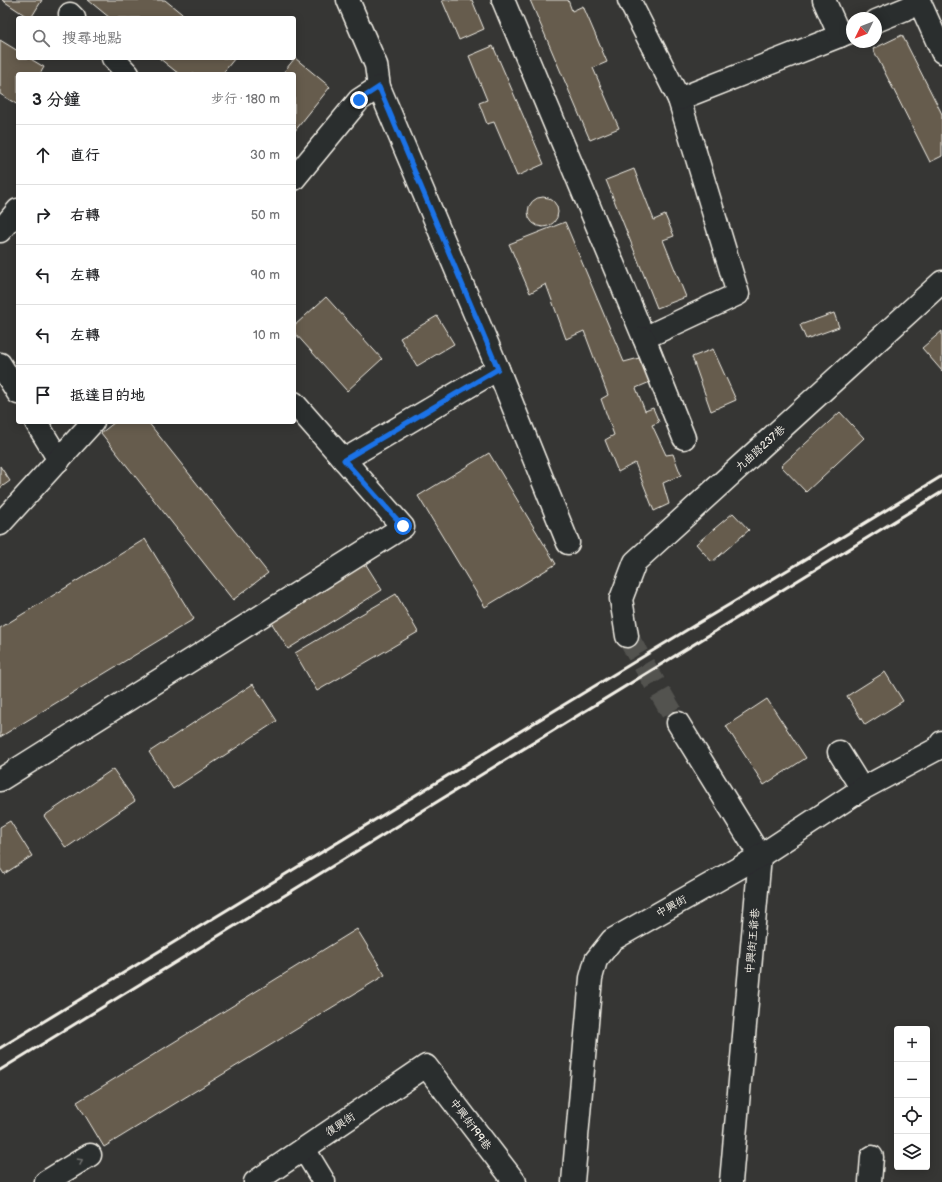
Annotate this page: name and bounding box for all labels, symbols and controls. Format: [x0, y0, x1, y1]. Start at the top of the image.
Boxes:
north arrow [846, 12, 882, 48]
search box [16, 16, 296, 60]
icon: search [30, 27, 52, 49]
text: 搜尋地點 [62, 29, 122, 48]
text: 3 分鐘 [32, 90, 81, 110]
text: 步行 · 180 m [211, 91, 280, 107]
route end [350, 91, 368, 109]
icon: ahead [32, 144, 54, 166]
text: 直行 [70, 146, 100, 165]
text: 30 m [250, 147, 280, 163]
icon: right [32, 204, 54, 226]
text: 右轉 [70, 206, 100, 225]
text: 50 m [251, 207, 280, 223]
icon: left [32, 264, 54, 286]
text: 左轉 [70, 266, 100, 285]
text: 90 m [251, 267, 280, 283]
icon: left [32, 324, 54, 346]
text: 左轉 [70, 326, 100, 345]
text: 10 m [253, 327, 280, 343]
icon: arrive [32, 384, 54, 406]
text: 抵達目的地 [70, 386, 145, 405]
street label: 九曲路237巷 [733, 423, 788, 474]
route start [394, 517, 412, 535]
street label: 中興街 [654, 892, 690, 920]
street label: 中興街王爺巷 [743, 908, 762, 974]
map controls [894, 1026, 930, 1170]
button: + [894, 1026, 930, 1062]
button: − [894, 1062, 930, 1098]
street label: 中興街199巷 [447, 1096, 494, 1153]
button: locate [894, 1098, 930, 1134]
street label: 復興街 [323, 1109, 358, 1139]
button: layers [894, 1134, 930, 1170]
one-way arrow [76, 1159, 83, 1166]

